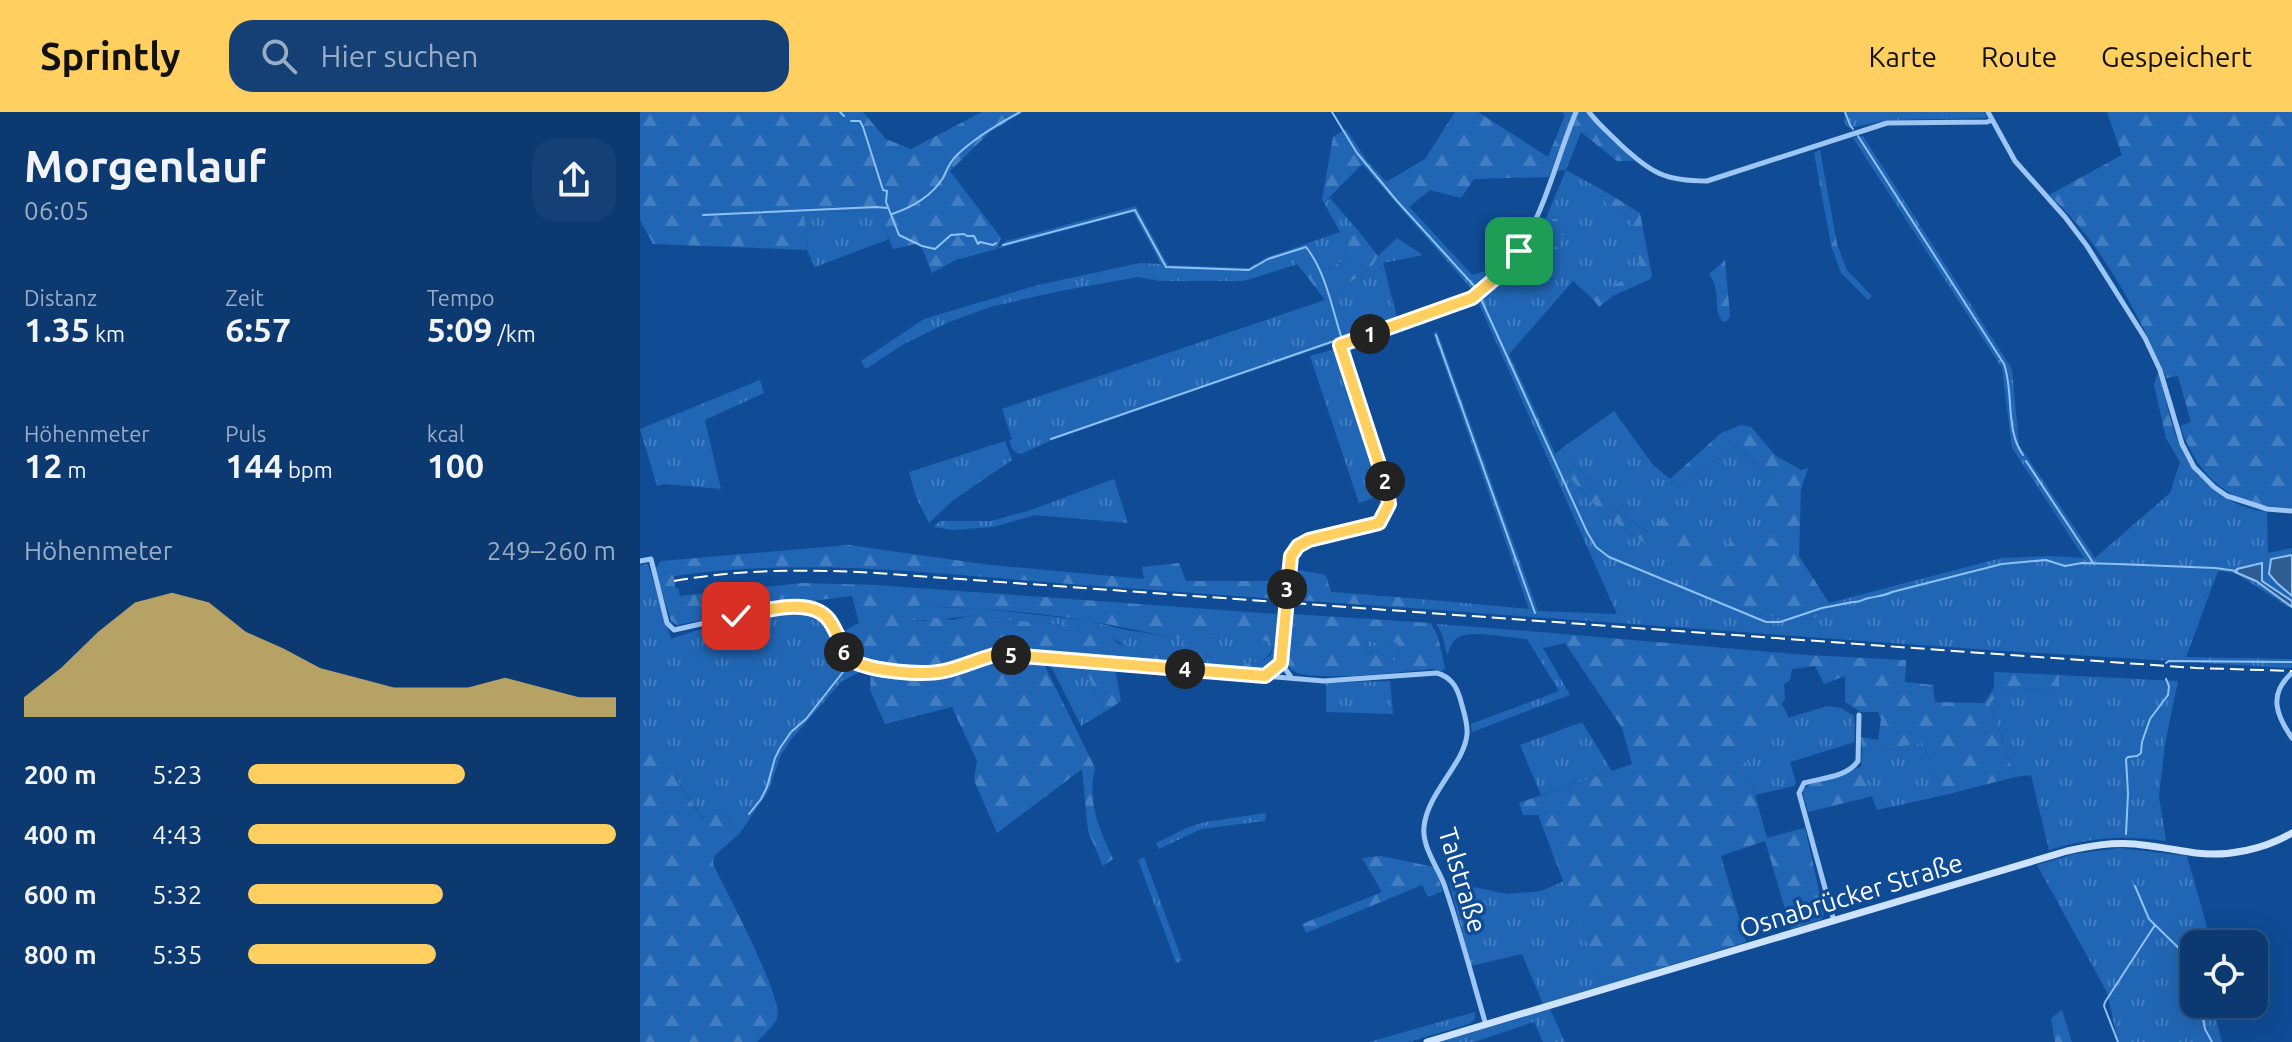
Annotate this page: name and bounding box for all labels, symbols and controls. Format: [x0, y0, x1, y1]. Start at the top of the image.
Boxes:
search box [229, 20, 789, 92]
icon: search [257, 34, 301, 78]
text: Sprintly [40, 35, 181, 77]
text: Hier suchen [321, 39, 478, 73]
text: Karte [1868, 41, 1937, 72]
text: Route [1981, 41, 2057, 72]
text: Gespeichert [2101, 41, 2252, 72]
button: share [532, 138, 616, 222]
text: Morgenlauf [24, 141, 266, 190]
text: 06:05 [24, 196, 89, 225]
pin [1485, 217, 1553, 285]
icon: arrive [1497, 229, 1541, 273]
text: Distanz [24, 285, 97, 310]
text: Zeit [225, 285, 264, 310]
text: Tempo [427, 285, 495, 310]
text: 1.35 [24, 310, 90, 348]
text: 6:57 [225, 310, 291, 348]
text: 5:09 [427, 310, 493, 348]
pin: 1 [1350, 314, 1390, 354]
text: km [90, 321, 125, 346]
text: /km [493, 321, 536, 346]
text: 1 [1364, 321, 1376, 346]
text: Höhenmeter [24, 421, 150, 446]
text: Puls [225, 421, 266, 446]
text: kcal [427, 421, 465, 446]
text: 12 [24, 446, 62, 484]
text: 144 [225, 446, 283, 484]
text: 100 [427, 446, 484, 484]
text: m [62, 457, 86, 482]
text: bpm [283, 457, 333, 482]
pin: 2 [1365, 461, 1405, 501]
text: 2 [1379, 468, 1391, 493]
text: Höhenmeter [24, 536, 173, 565]
text: 249–260 m [487, 536, 616, 565]
pin: 3 [1267, 569, 1307, 609]
text: 3 [1281, 576, 1293, 601]
pin [702, 582, 770, 650]
icon: check [714, 594, 758, 638]
pin: 6 [824, 632, 864, 672]
pin: 5 [991, 635, 1031, 675]
text: 6 [838, 639, 850, 664]
text: 5 [1005, 642, 1017, 667]
pin: 4 [1165, 649, 1205, 689]
text: 4 [1179, 656, 1191, 681]
text: 200 m [24, 760, 97, 789]
text: 5:23 [152, 760, 202, 789]
text: 400 m [24, 820, 97, 849]
text: 4:43 [152, 820, 202, 849]
street label: Talstraße [1433, 824, 1493, 936]
street label: Osnabrücker Straße [1736, 847, 1966, 943]
text: 600 m [24, 880, 97, 909]
text: 5:32 [152, 880, 202, 909]
map controls [2180, 930, 2268, 1018]
button: locate [2180, 930, 2268, 1018]
text: 800 m [24, 940, 97, 969]
text: 5:35 [152, 940, 202, 969]

